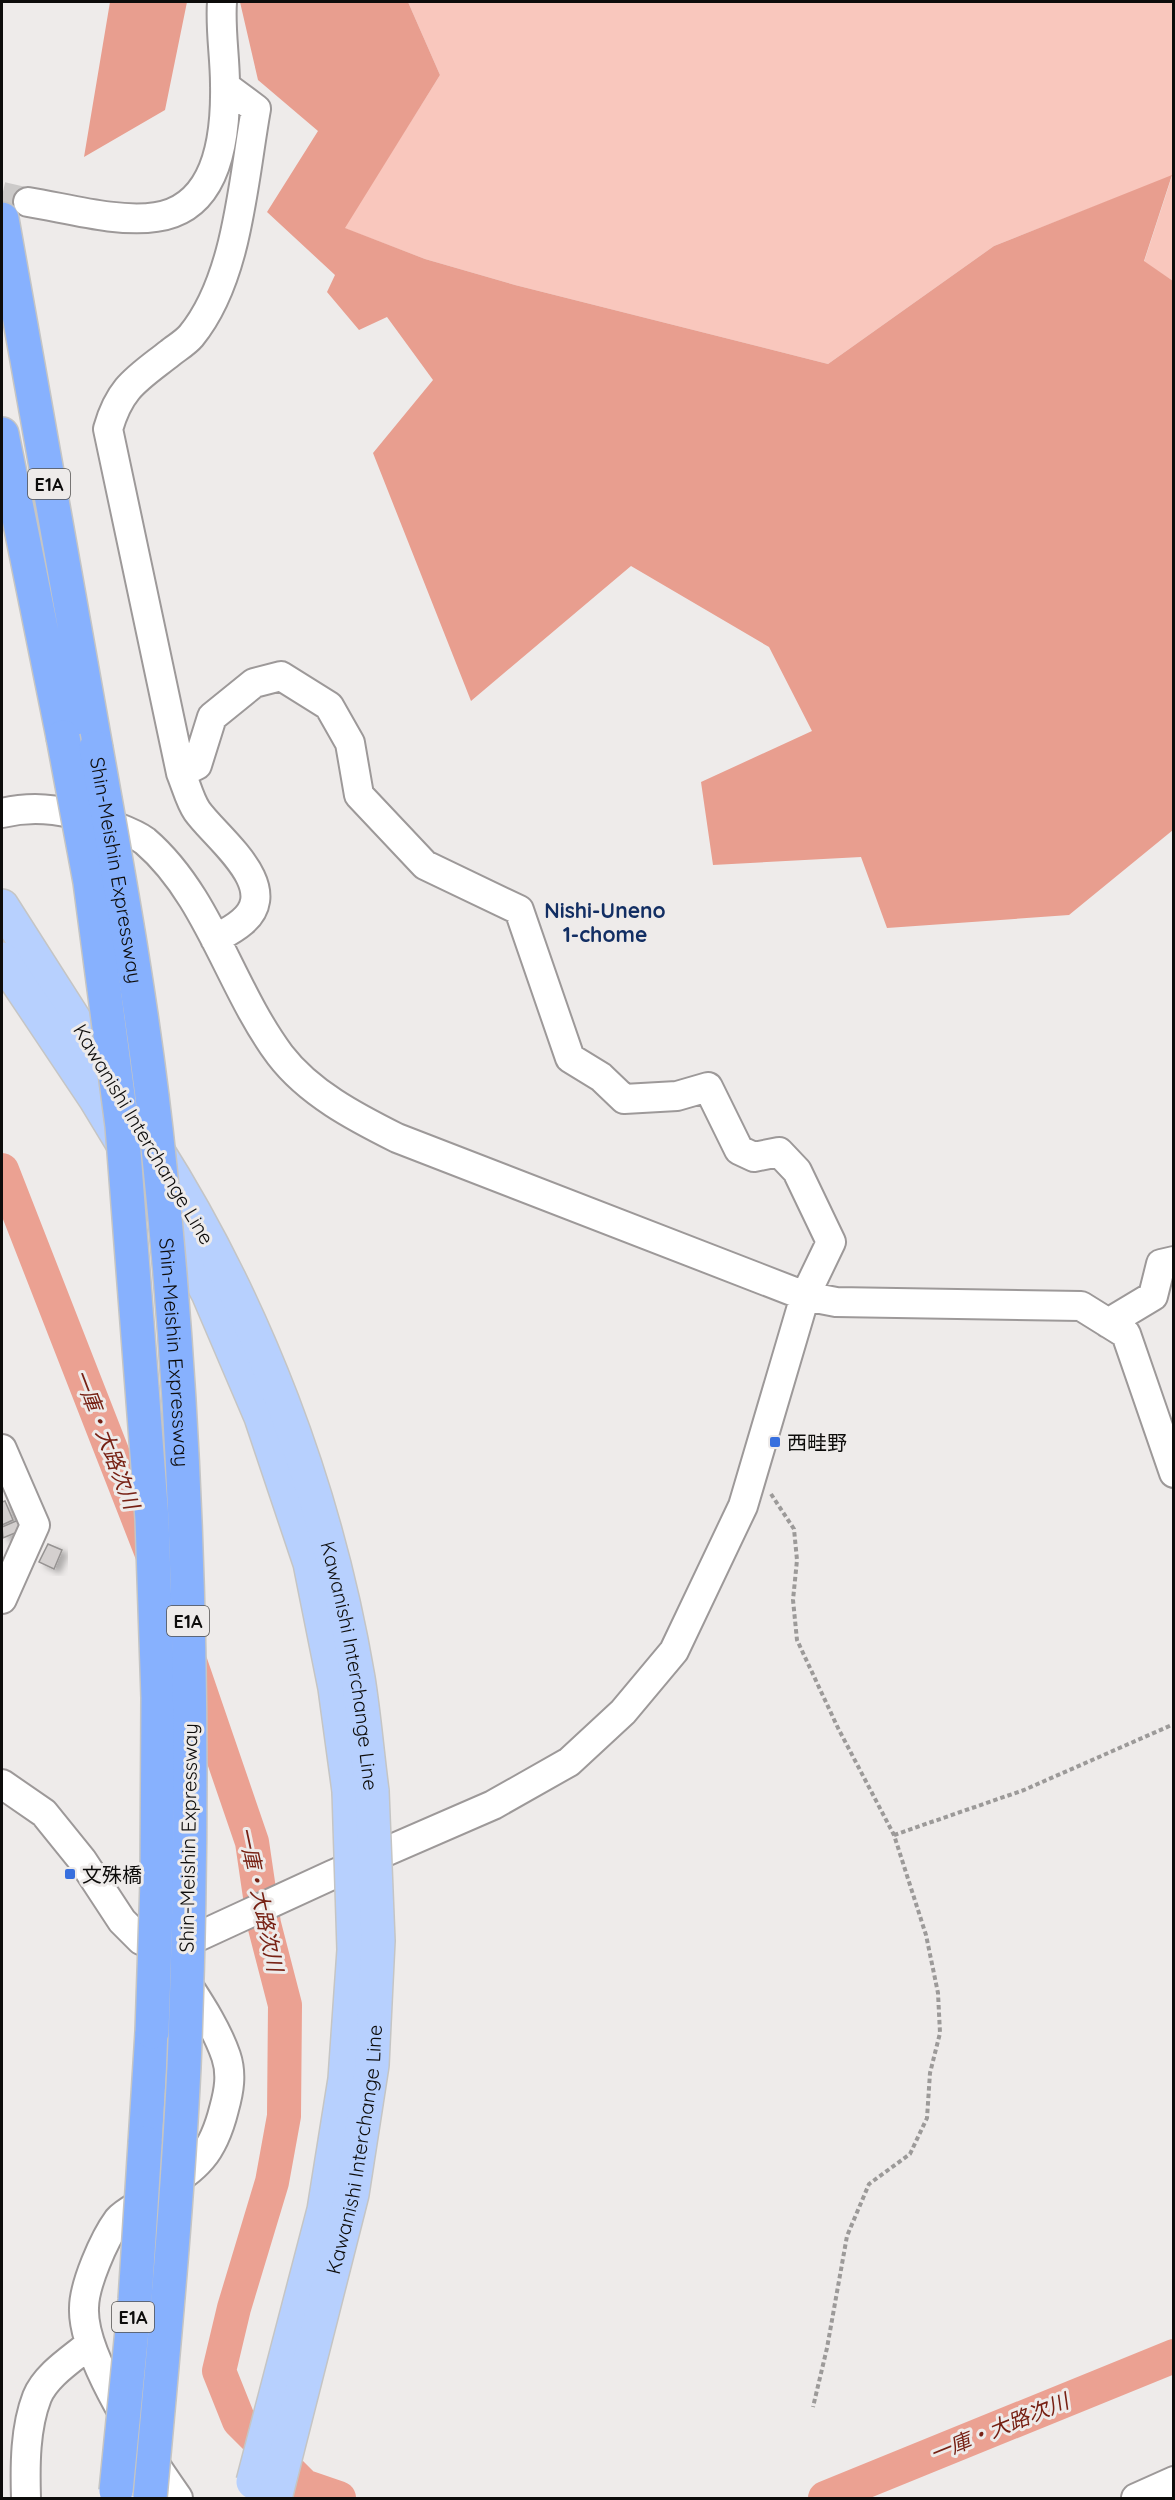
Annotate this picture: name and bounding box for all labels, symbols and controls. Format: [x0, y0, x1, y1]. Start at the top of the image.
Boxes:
road number: E1A [28, 469, 70, 499]
street label: Shin-Meishin Expressway [85, 755, 149, 985]
district label: Nishi-Uneno 1-chome [544, 897, 666, 947]
street label: Kawanishi Interchange Line [68, 1019, 220, 1249]
street label: Shin-Meishin Expressway [154, 1237, 195, 1468]
water label: 一庫・大路次川 [69, 1366, 146, 1514]
place label: 西畦野 [787, 1430, 847, 1455]
marker: 西畦野 [768, 1435, 782, 1449]
street label: Kawanishi Interchange Line [316, 1538, 384, 1792]
road number: E1A [167, 1606, 209, 1636]
street label: Shin-Meishin Expressway [173, 1723, 203, 1953]
water label: 一庫・大路次川 [233, 1824, 289, 1976]
place label: 文殊橋 [82, 1862, 142, 1887]
marker: 文殊橋 [63, 1867, 77, 1881]
street label: Kawanishi Interchange Line [320, 2024, 386, 2277]
road number: E1A [112, 2302, 154, 2332]
water label: 一庫・大路次川 [926, 2387, 1074, 2467]

